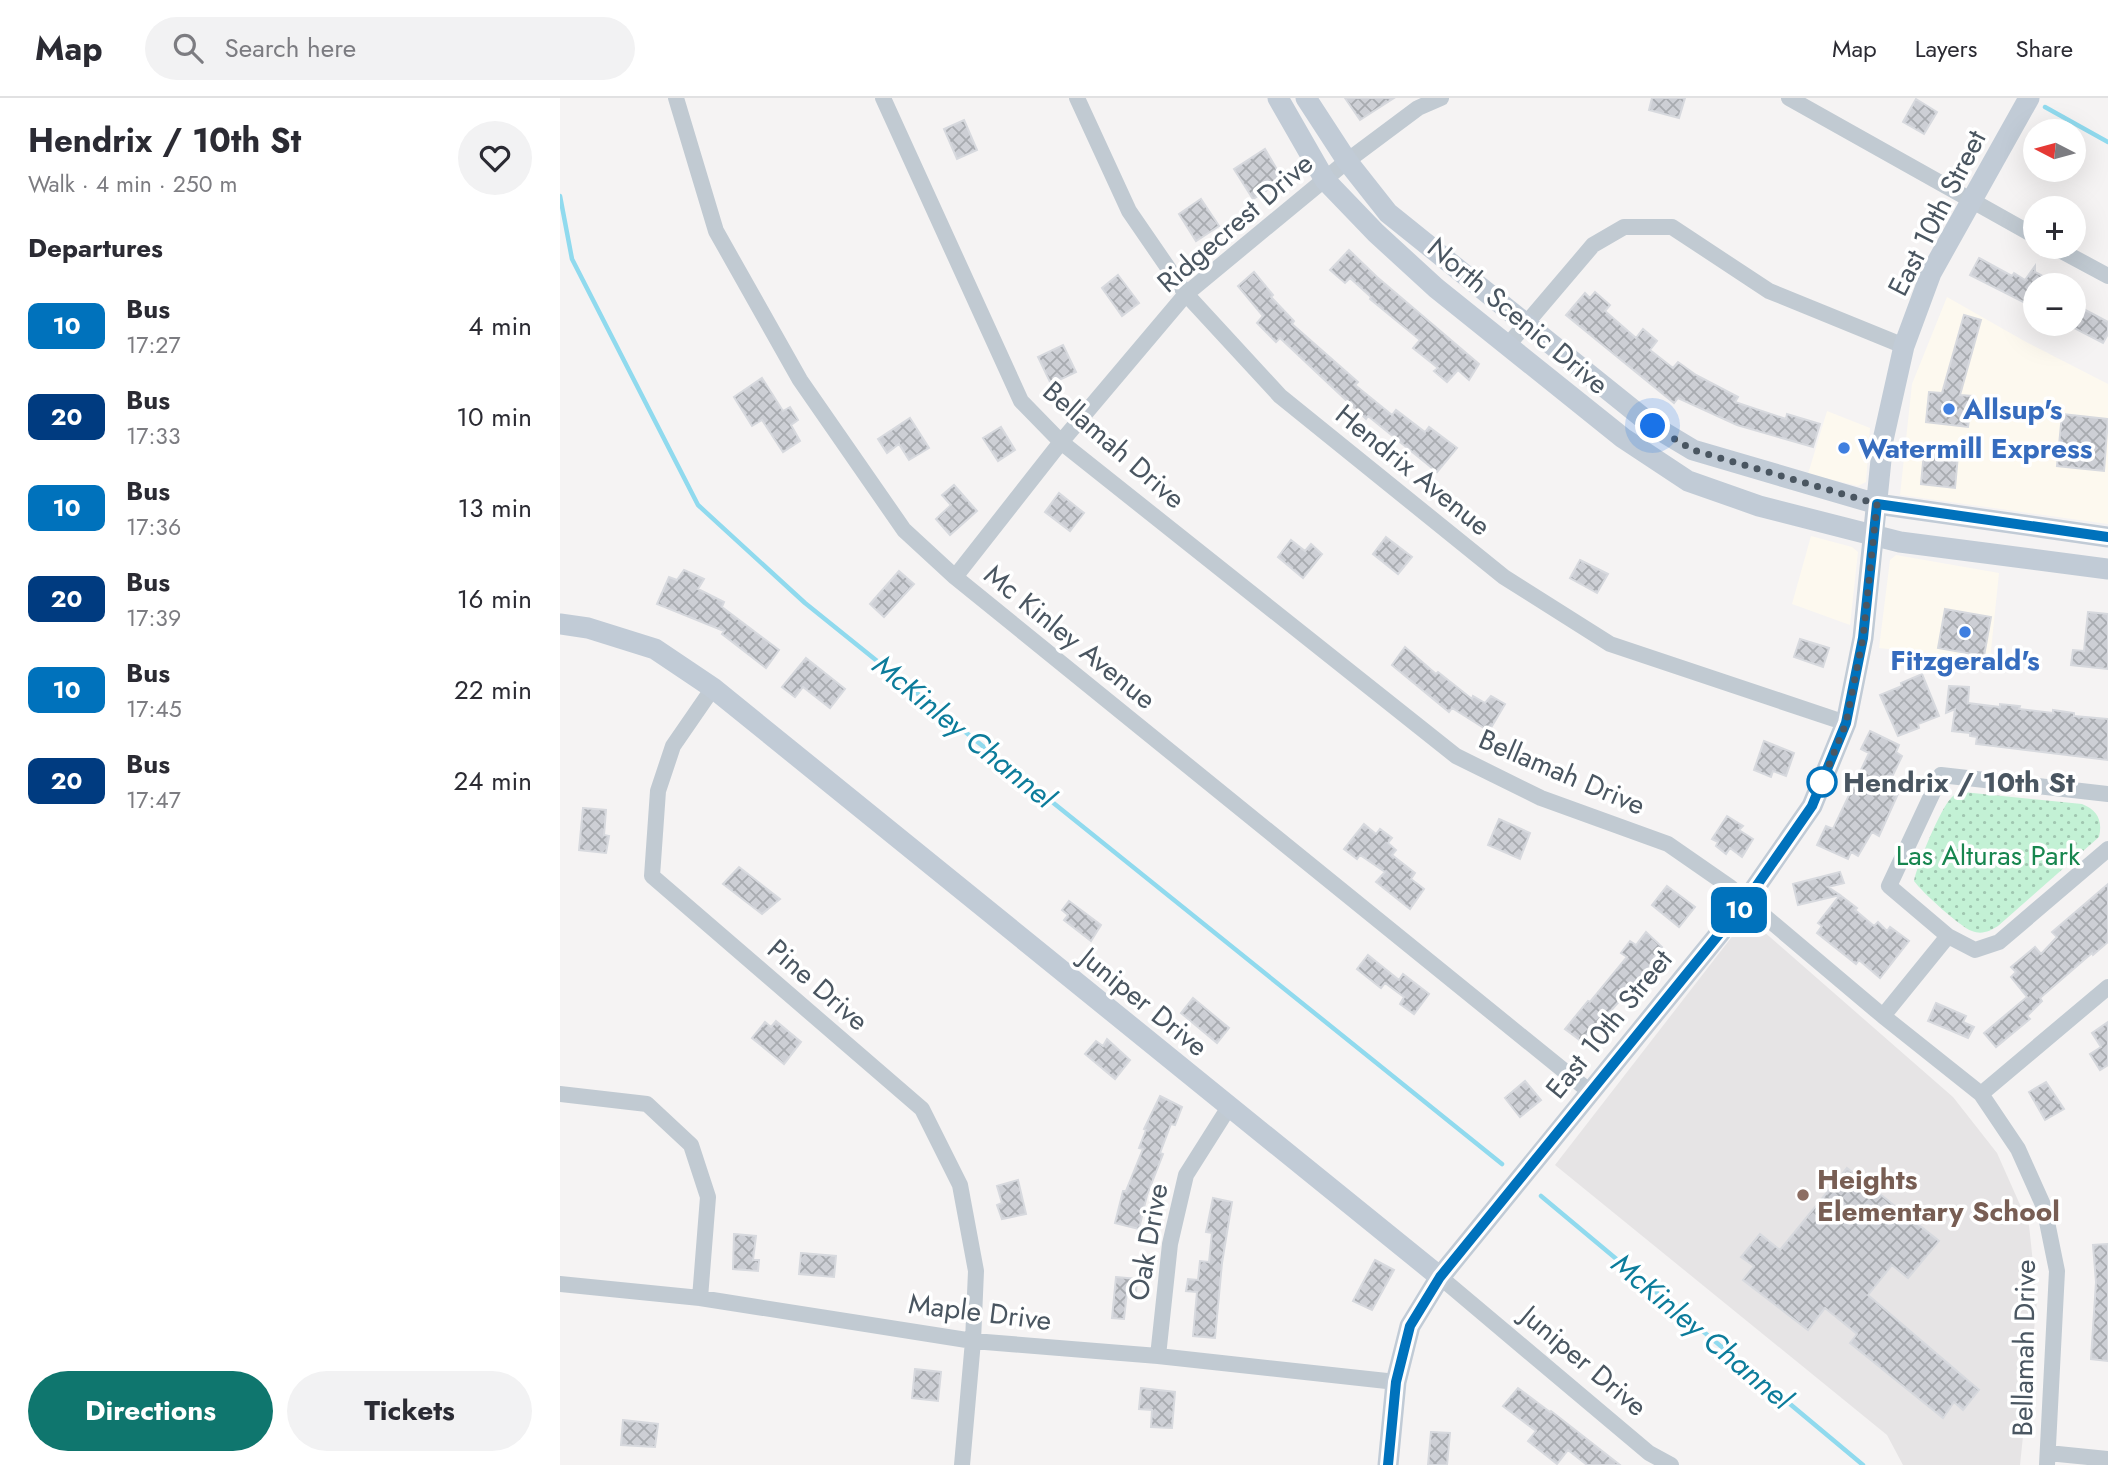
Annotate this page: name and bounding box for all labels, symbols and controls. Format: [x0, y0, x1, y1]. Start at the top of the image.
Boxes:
search box [145, 17, 635, 80]
text: Map [35, 25, 103, 72]
icon: search [169, 29, 207, 67]
text: Search here [225, 29, 356, 67]
text: Map [1832, 31, 1877, 66]
text: Layers [1915, 31, 1977, 66]
text: Share [2015, 31, 2073, 66]
text: Hendrix / 10th St [28, 117, 301, 164]
north arrow [2023, 119, 2086, 182]
map controls [2023, 119, 2086, 336]
button: heart [458, 121, 532, 195]
street label: East 10th Street [1878, 123, 1997, 303]
street label: Ridgecrest Drive [1148, 144, 1322, 302]
text: Walk · 4 min · 250 m [28, 167, 237, 201]
button: + [2023, 196, 2086, 259]
street label: North Scenic Drive [1418, 228, 1618, 404]
text: Departures [28, 229, 163, 267]
button: − [2023, 273, 2086, 336]
text: Bus [126, 290, 170, 328]
text: 4 min [468, 307, 532, 345]
text: 10 [52, 308, 81, 343]
text: 17:27 [126, 328, 181, 362]
street label: Bellamah Drive [1034, 371, 1194, 519]
text: Bus [126, 381, 170, 419]
place label: Allsup's [1962, 389, 2063, 430]
street label: Hendrix Avenue [1327, 394, 1499, 546]
text: 10 min [456, 398, 532, 436]
text: 20 [51, 399, 82, 434]
marker: Allsup's [1941, 401, 1957, 417]
your location [1635, 408, 1670, 443]
text: 17:33 [126, 419, 180, 453]
place label: Watermill Express [1858, 428, 2093, 469]
marker: Watermill Express [1836, 440, 1852, 456]
text: Bus [126, 472, 170, 510]
text: 13 min [458, 489, 532, 527]
text: 10 [52, 490, 81, 525]
text: 17:36 [126, 510, 181, 544]
street label: Mc Kinley Avenue [975, 555, 1165, 719]
text: Bus [126, 563, 170, 601]
text: 16 min [457, 580, 532, 618]
text: 20 [51, 581, 82, 616]
text: 17:39 [126, 601, 181, 635]
marker: Fitzgerald's [1957, 624, 1973, 640]
place label: Fitzgerald's [1890, 640, 2040, 681]
water label: McKinley Channel [863, 644, 1066, 819]
text: Bus [126, 654, 170, 692]
text: 22 min [454, 671, 532, 709]
text: 10 [52, 672, 81, 707]
text: 17:45 [126, 692, 182, 726]
street label: Bellamah Drive [1473, 719, 1651, 825]
text: Bus [126, 745, 170, 783]
text: 24 min [454, 762, 532, 800]
place label: Hendrix / 10th St [1843, 762, 2075, 803]
text: 20 [51, 763, 82, 798]
marker: Hendrix / 10th St [1807, 767, 1837, 797]
text: 17:47 [126, 783, 181, 817]
park label: Las Alturas Park [1896, 835, 2081, 876]
line badge: 10 [1708, 887, 1770, 933]
text: 10 [1725, 892, 1753, 927]
street label: Pine Drive [758, 929, 878, 1041]
street label: Juniper Drive [1068, 935, 1217, 1066]
street label: East 10th Street [1536, 940, 1682, 1107]
place label: Heights Elementary School [1817, 1159, 2060, 1232]
street label: Oak Drive [1118, 1180, 1178, 1304]
marker: Heights Elementary School [1795, 1187, 1811, 1203]
water label: McKinley Channel [1602, 1243, 1803, 1420]
street label: Bellamah Drive [2002, 1259, 2046, 1437]
street label: Maple Drive [906, 1283, 1054, 1341]
street label: Juniper Drive [1509, 1293, 1656, 1426]
button: Directions [28, 1371, 273, 1451]
button: Tickets [287, 1371, 532, 1451]

